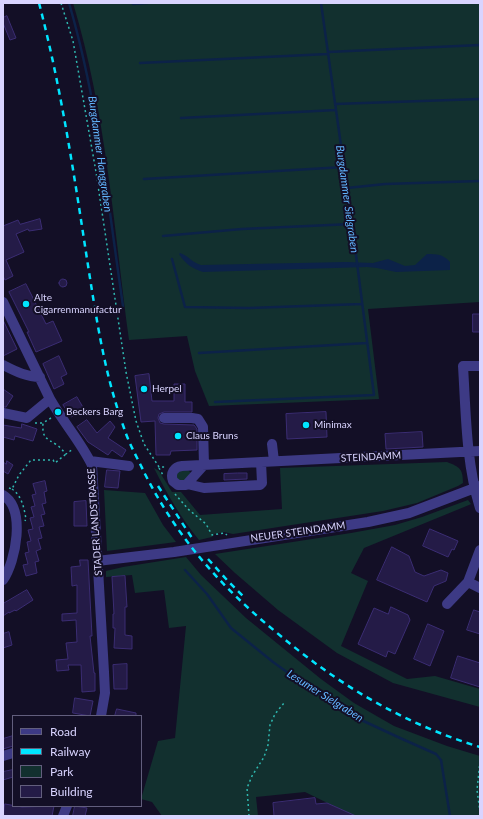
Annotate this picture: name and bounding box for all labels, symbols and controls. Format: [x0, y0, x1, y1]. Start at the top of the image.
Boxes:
water label: Burgdammer Hanggraben [85, 95, 115, 213]
water label: Burgdammer Sielgraben [333, 144, 361, 254]
place label: Alte Cigarrenmanufactur [34, 292, 122, 316]
marker: Alte Cigarrenmanufactur [21, 299, 31, 309]
place label: Herpel [152, 383, 182, 395]
marker: Herpel [139, 384, 149, 394]
place label: Beckers Barg [66, 406, 123, 418]
marker: Beckers Barg [53, 407, 63, 417]
place label: Minimax [314, 419, 352, 431]
marker: Minimax [301, 420, 311, 430]
place label: Claus Bruns [186, 430, 238, 442]
marker: Claus Bruns [173, 431, 183, 441]
street label: STEINDAMM [341, 449, 401, 465]
street label: STADER LANDSTRASSE [85, 468, 105, 576]
street label: NEUER STEINDAMM [250, 519, 346, 545]
water label: Lesumer Sielgraben [284, 667, 366, 725]
legend [12, 715, 142, 807]
text: Road [50, 724, 77, 739]
text: Railway [50, 744, 90, 759]
text: Park [50, 764, 73, 779]
text: Building [50, 784, 93, 799]

